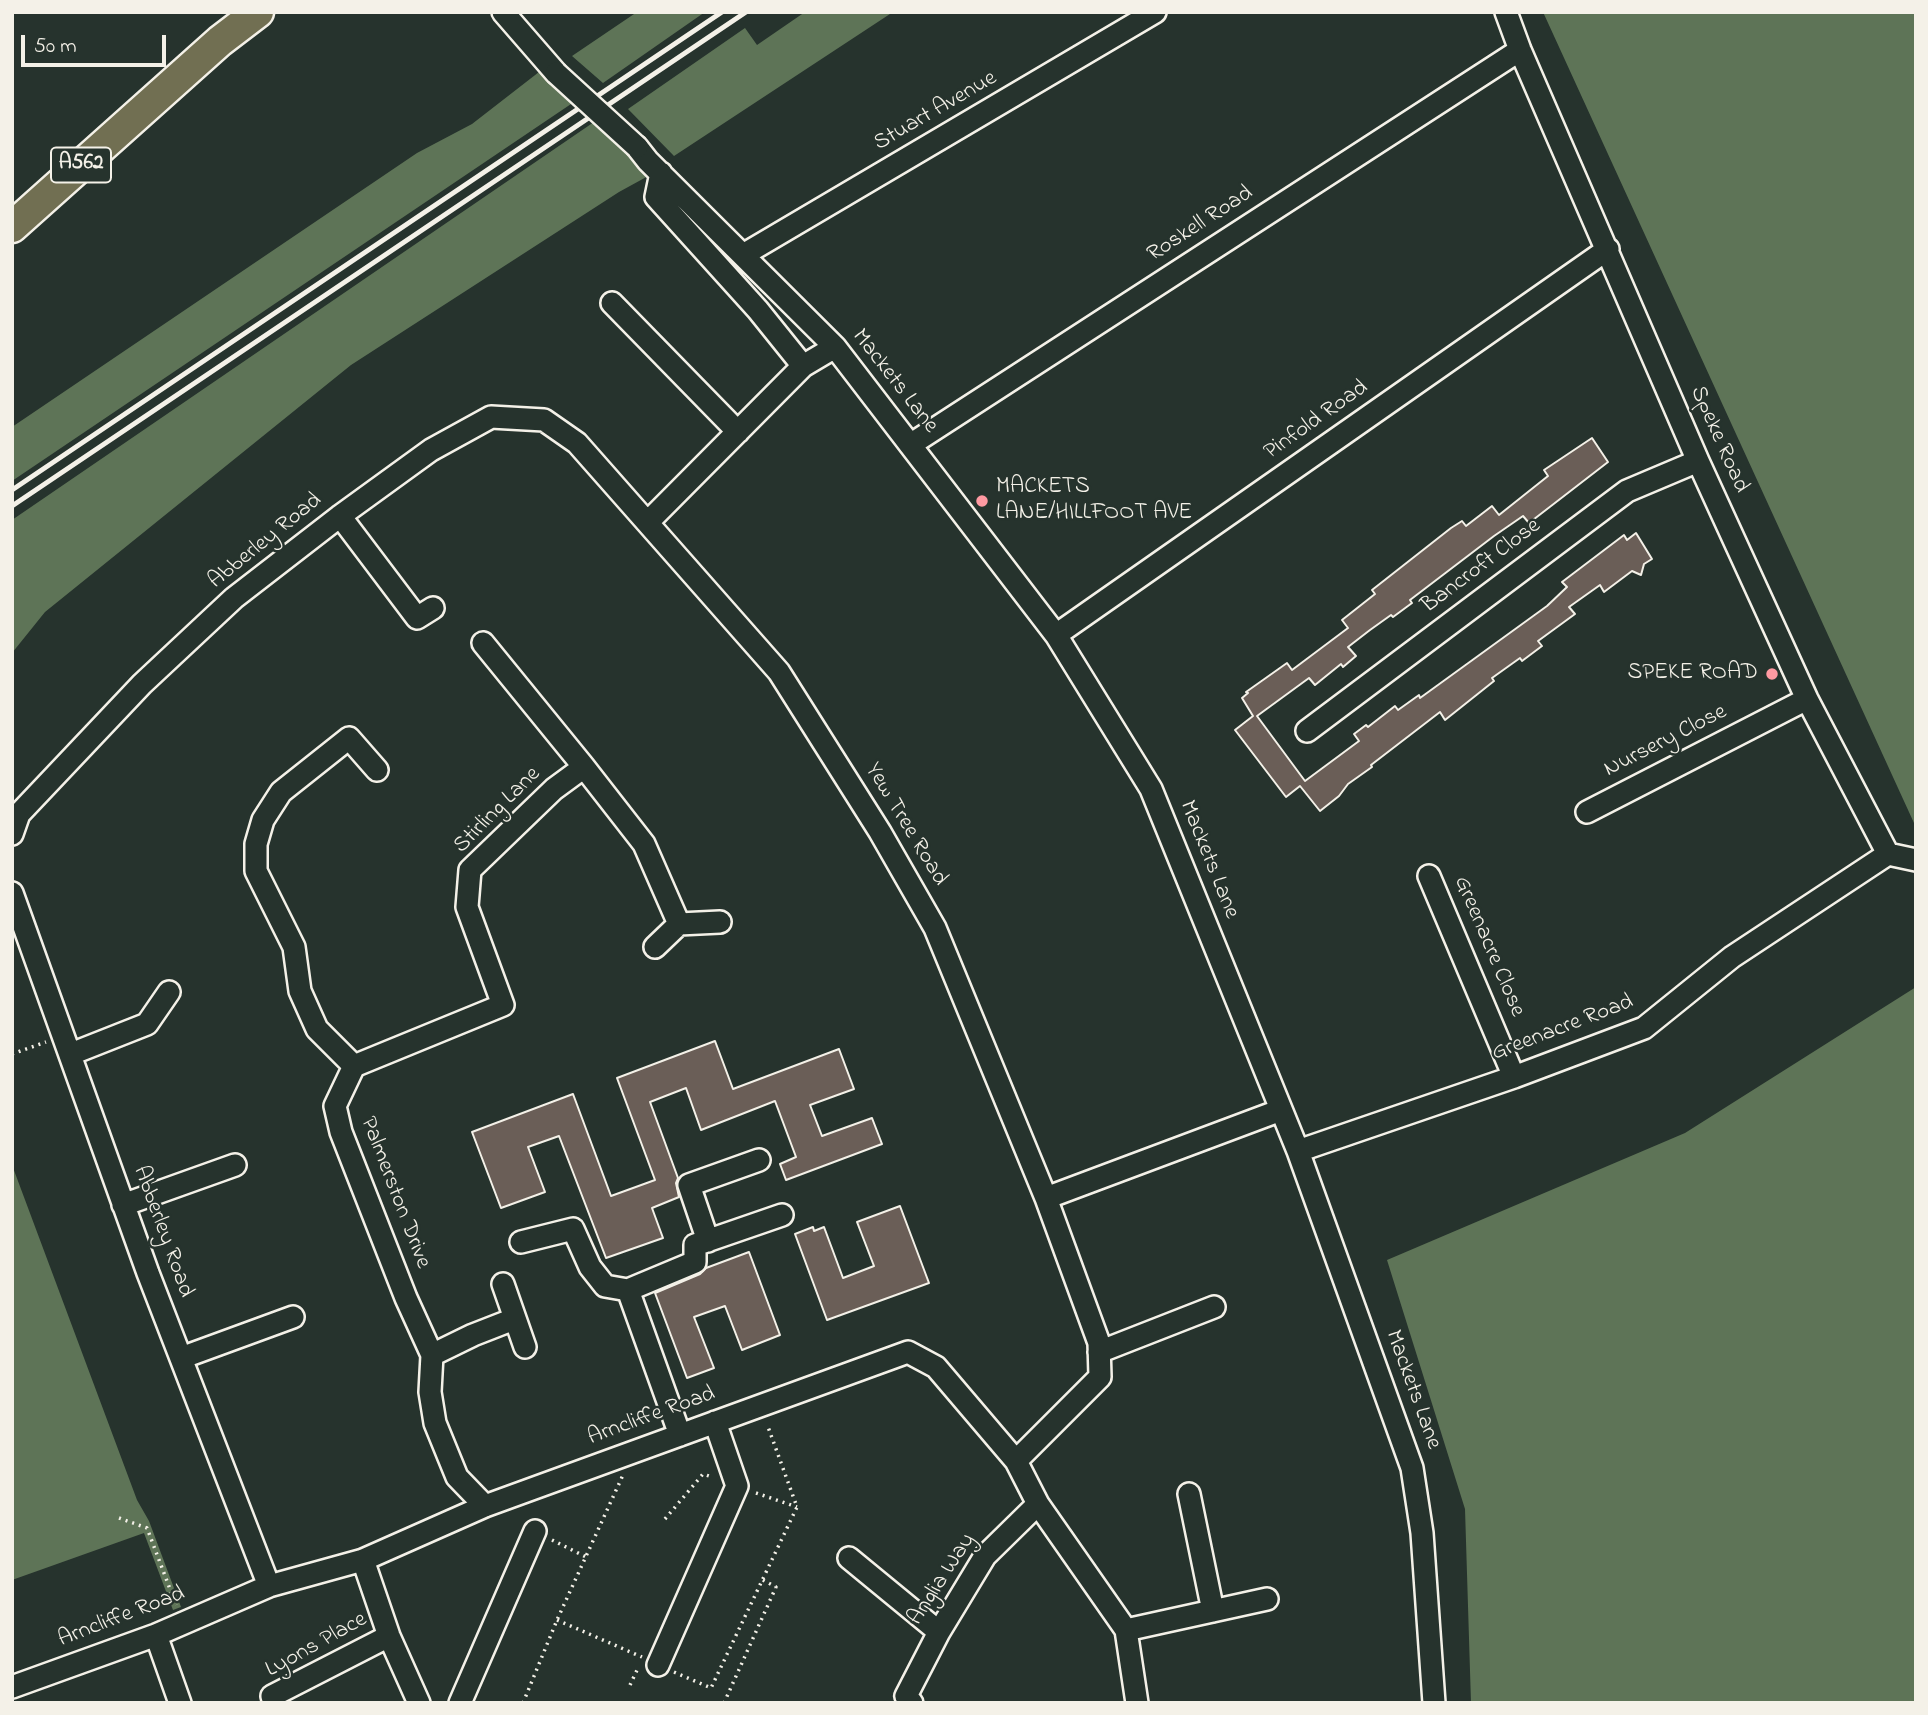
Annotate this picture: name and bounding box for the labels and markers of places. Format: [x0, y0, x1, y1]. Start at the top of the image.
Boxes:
place label: MACKETS LANE/HILLFOOT AVE [996, 474, 1192, 528]
marker: MACKETS LANE/HILLFOOT AVE [974, 493, 990, 509]
place label: SPEKE ROAD [1627, 660, 1758, 688]
marker: SPEKE ROAD [1764, 666, 1780, 682]

